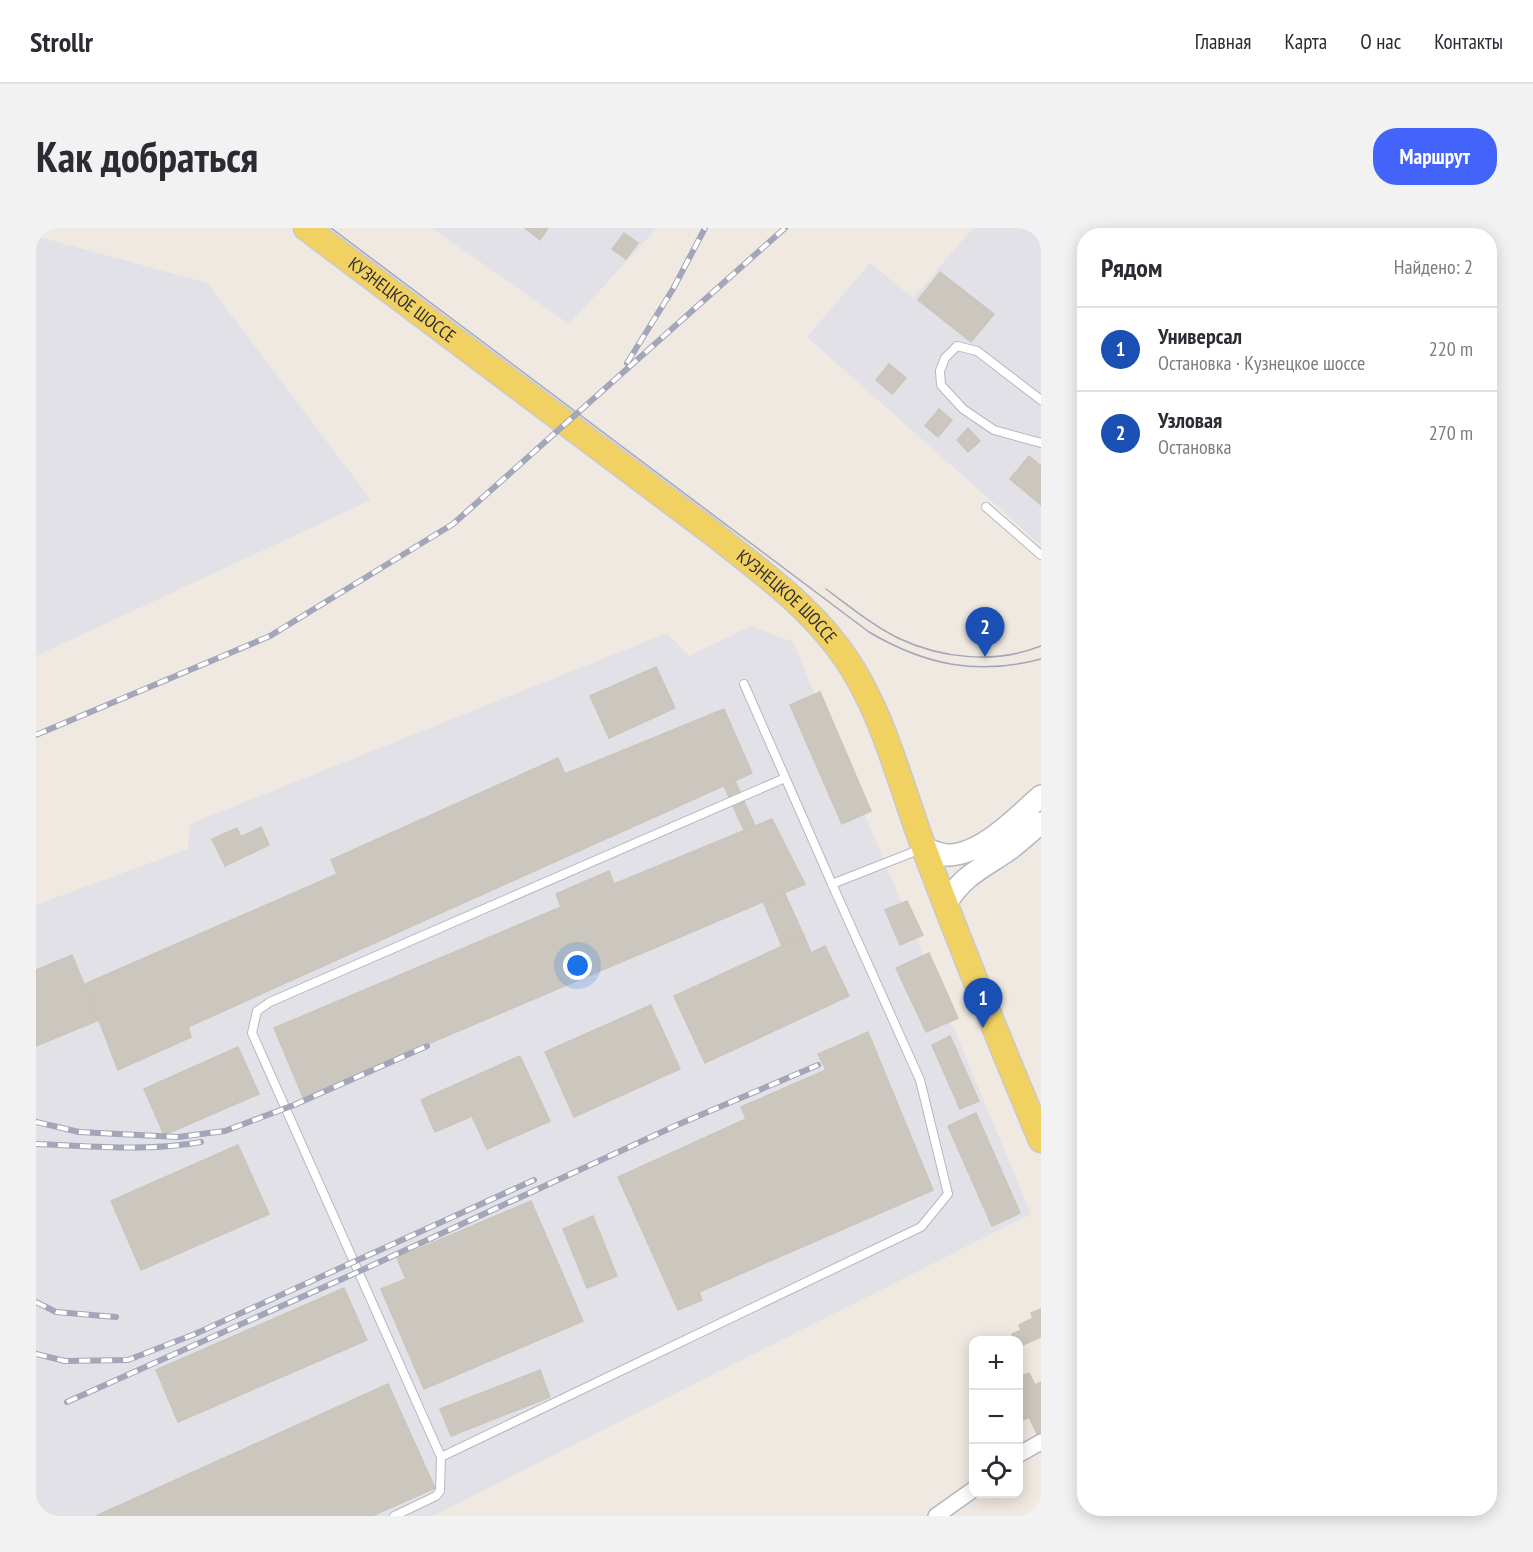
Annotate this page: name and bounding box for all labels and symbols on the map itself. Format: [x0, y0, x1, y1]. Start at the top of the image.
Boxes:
street label: КУЗНЕЦКОЕ ШОССЕ [344, 252, 460, 347]
street label: КУЗНЕЦКОЕ ШОССЕ [732, 544, 842, 648]
pin: 2 [966, 608, 1004, 657]
your location [563, 951, 592, 980]
pin: 1 [964, 978, 1002, 1028]

